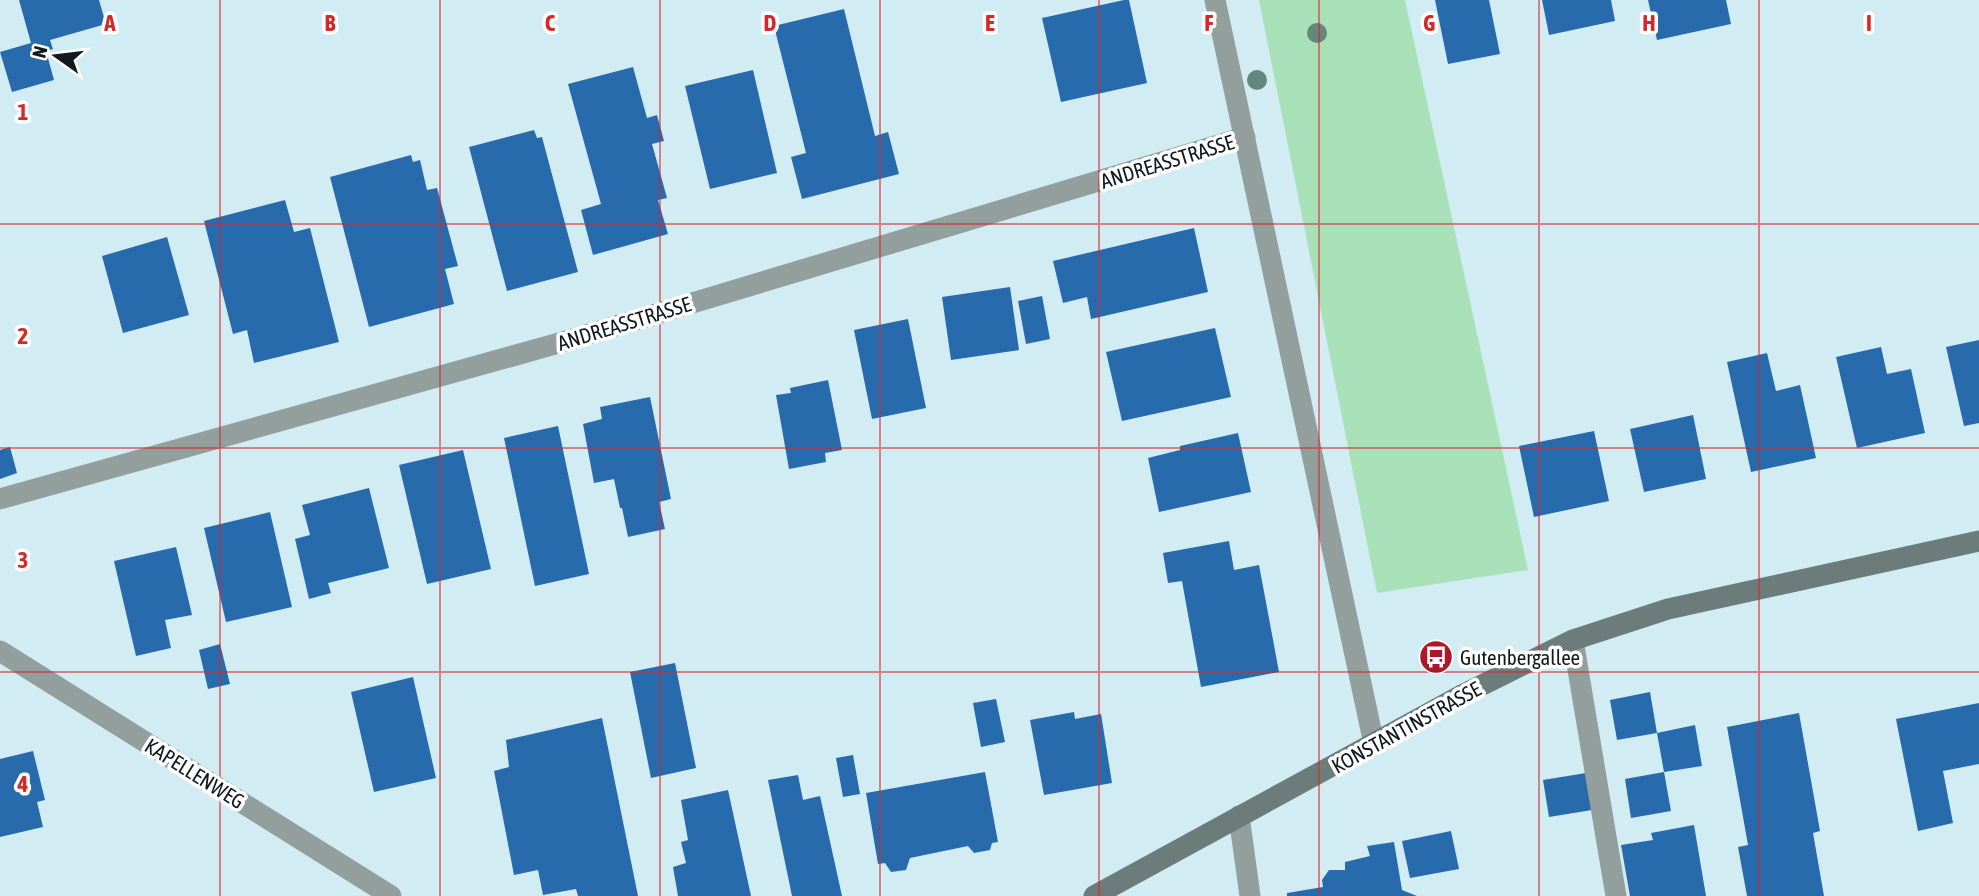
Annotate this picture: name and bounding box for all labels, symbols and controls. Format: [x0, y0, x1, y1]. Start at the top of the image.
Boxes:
text: A [103, 10, 116, 36]
text: B [325, 10, 336, 36]
text: C [545, 10, 556, 36]
text: D [764, 10, 777, 36]
text: E [985, 10, 995, 36]
text: F [1204, 10, 1214, 36]
text: G [1423, 10, 1435, 36]
text: H [1642, 10, 1656, 36]
text: I [1866, 10, 1872, 36]
north arrow [21, 21, 91, 91]
text: N [27, 44, 52, 60]
text: 1 [18, 99, 29, 125]
street label: ANDREASSTRASSE [1097, 129, 1237, 193]
street label: ANDREASSTRASSE [554, 291, 694, 355]
text: 2 [18, 323, 28, 349]
text: 3 [18, 547, 28, 573]
bus stop icon: Gutenbergallee [1417, 638, 1455, 676]
place label: Gutenbergallee [1460, 645, 1580, 669]
street label: KONSTANTINSTRASSE [1327, 676, 1485, 778]
street label: KAPELLENWEG [141, 733, 249, 813]
text: 4 [17, 771, 29, 797]

